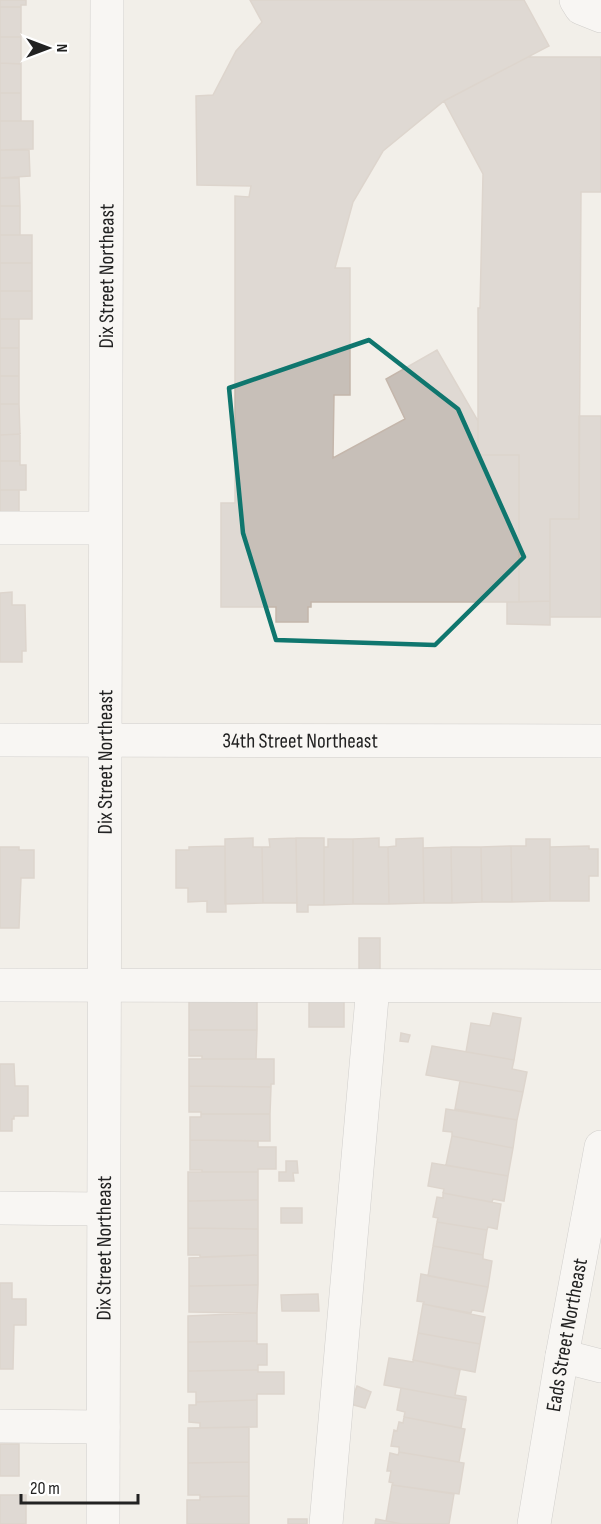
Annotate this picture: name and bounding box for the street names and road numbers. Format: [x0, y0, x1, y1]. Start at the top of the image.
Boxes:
street label: Dix Street Northeast [94, 204, 119, 348]
street label: Dix Street Northeast [92, 690, 118, 834]
street label: 34th Street Northeast [222, 728, 378, 753]
street label: Dix Street Northeast [91, 1176, 116, 1320]
street label: Eads Street Northeast [540, 1256, 593, 1413]

